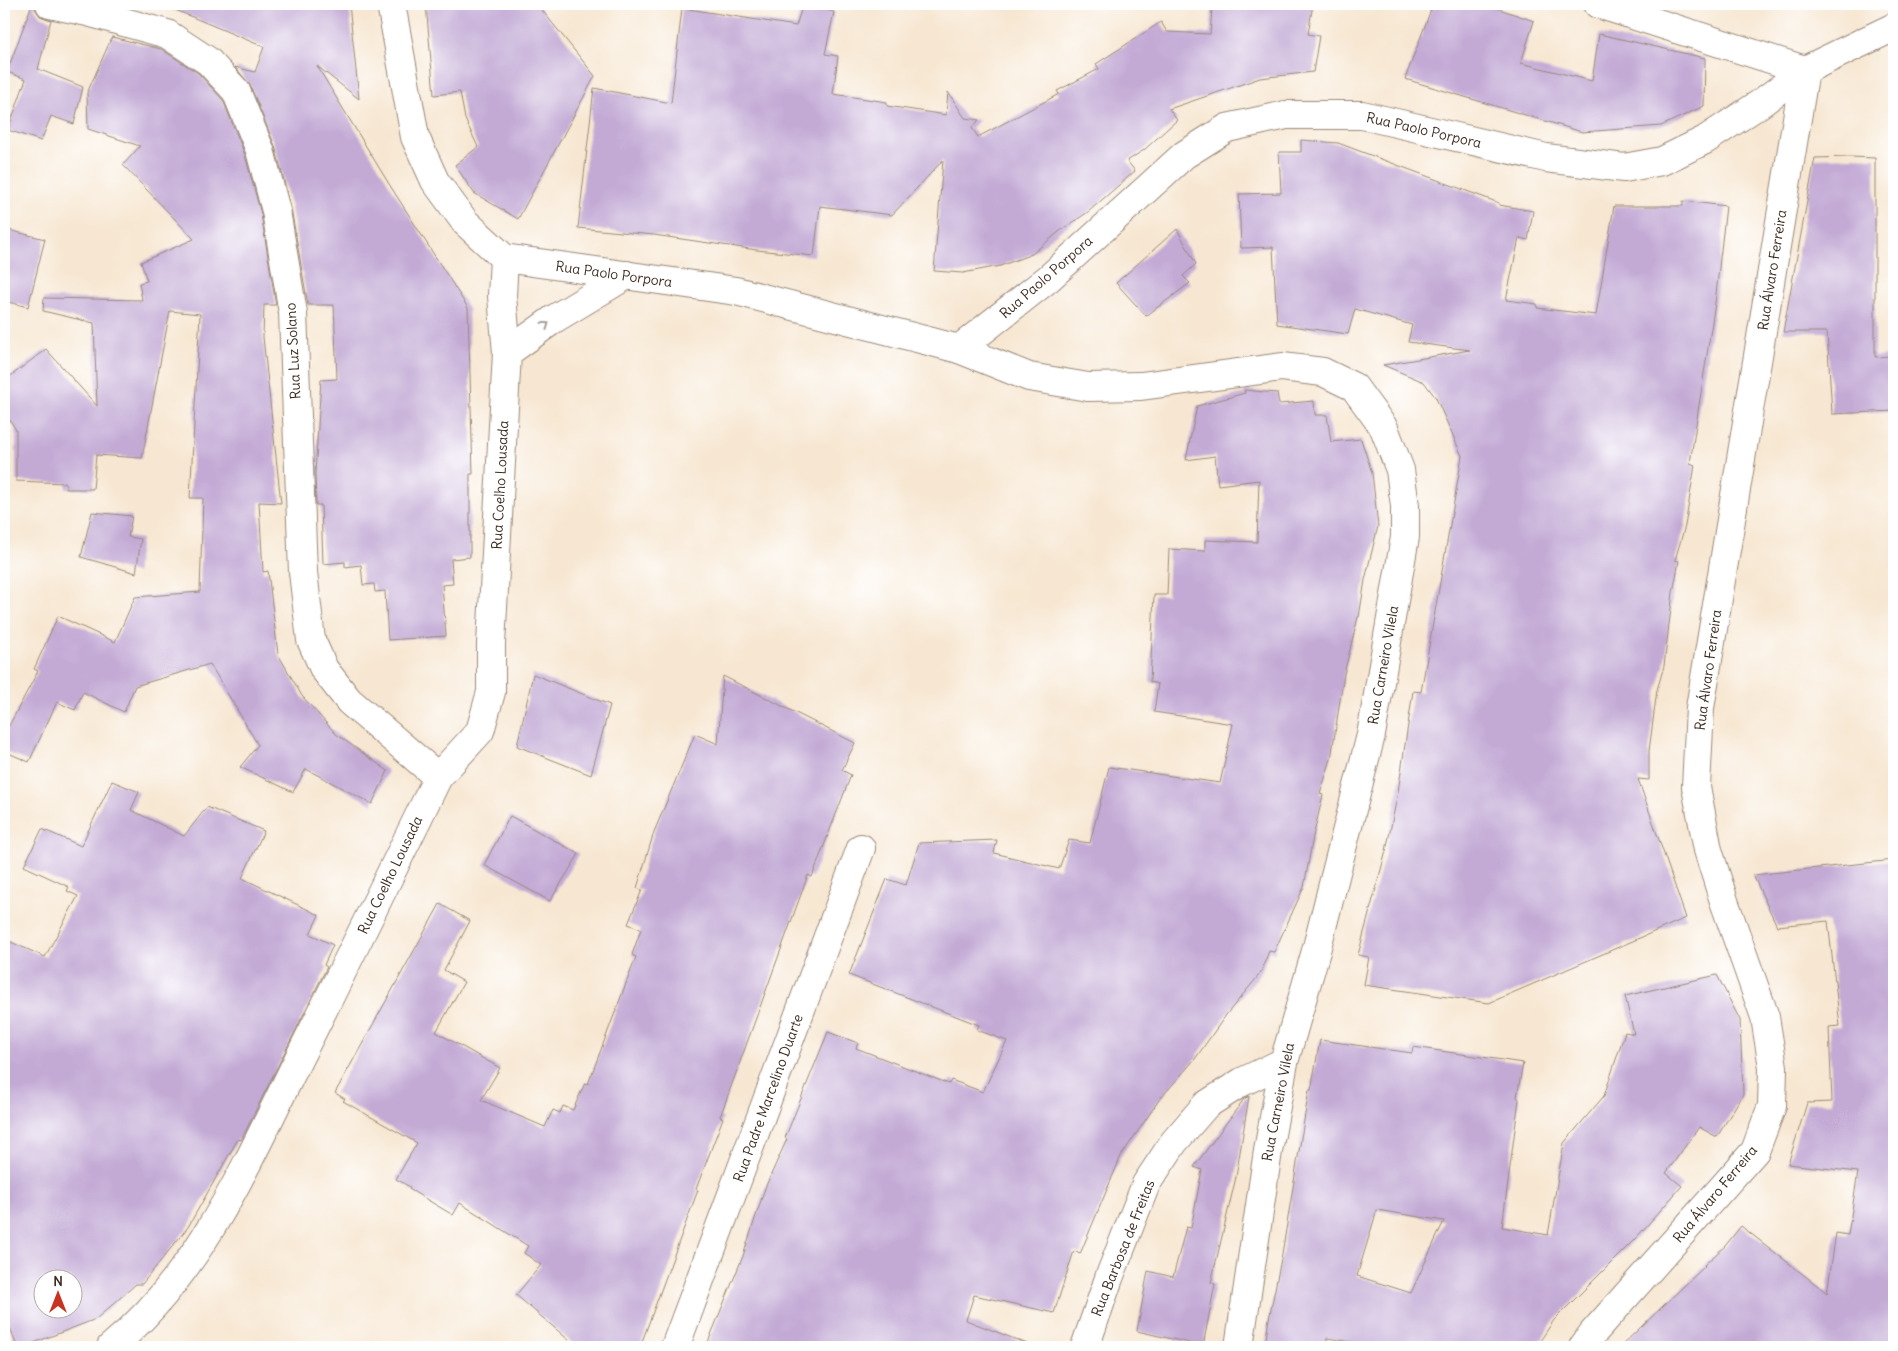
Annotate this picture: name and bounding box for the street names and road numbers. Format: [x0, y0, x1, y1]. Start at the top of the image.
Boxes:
street label: Rua Paolo Porpora [1365, 108, 1483, 152]
street label: Rua Álvaro Ferreira [1754, 208, 1790, 332]
street label: Rua Paolo Porpora [996, 232, 1096, 322]
street label: Rua Paolo Porpora [555, 257, 673, 291]
street label: Rua Luz Solano [281, 302, 305, 400]
street label: Rua Coelho Lousada [488, 420, 512, 550]
street label: Rua Carneiro Vilela [1364, 604, 1402, 726]
street label: Rua Álvaro Ferreira [1691, 608, 1725, 732]
street label: Rua Coelho Lousada [354, 813, 426, 937]
street label: Rua Padre Marcelino Duarte [729, 1012, 807, 1184]
street label: Rua Carneiro Vilela [1258, 1041, 1298, 1163]
street label: Rua Álvaro Ferreira [1669, 1142, 1761, 1246]
street label: Rua Barbosa de Freitas [1087, 1177, 1159, 1319]

